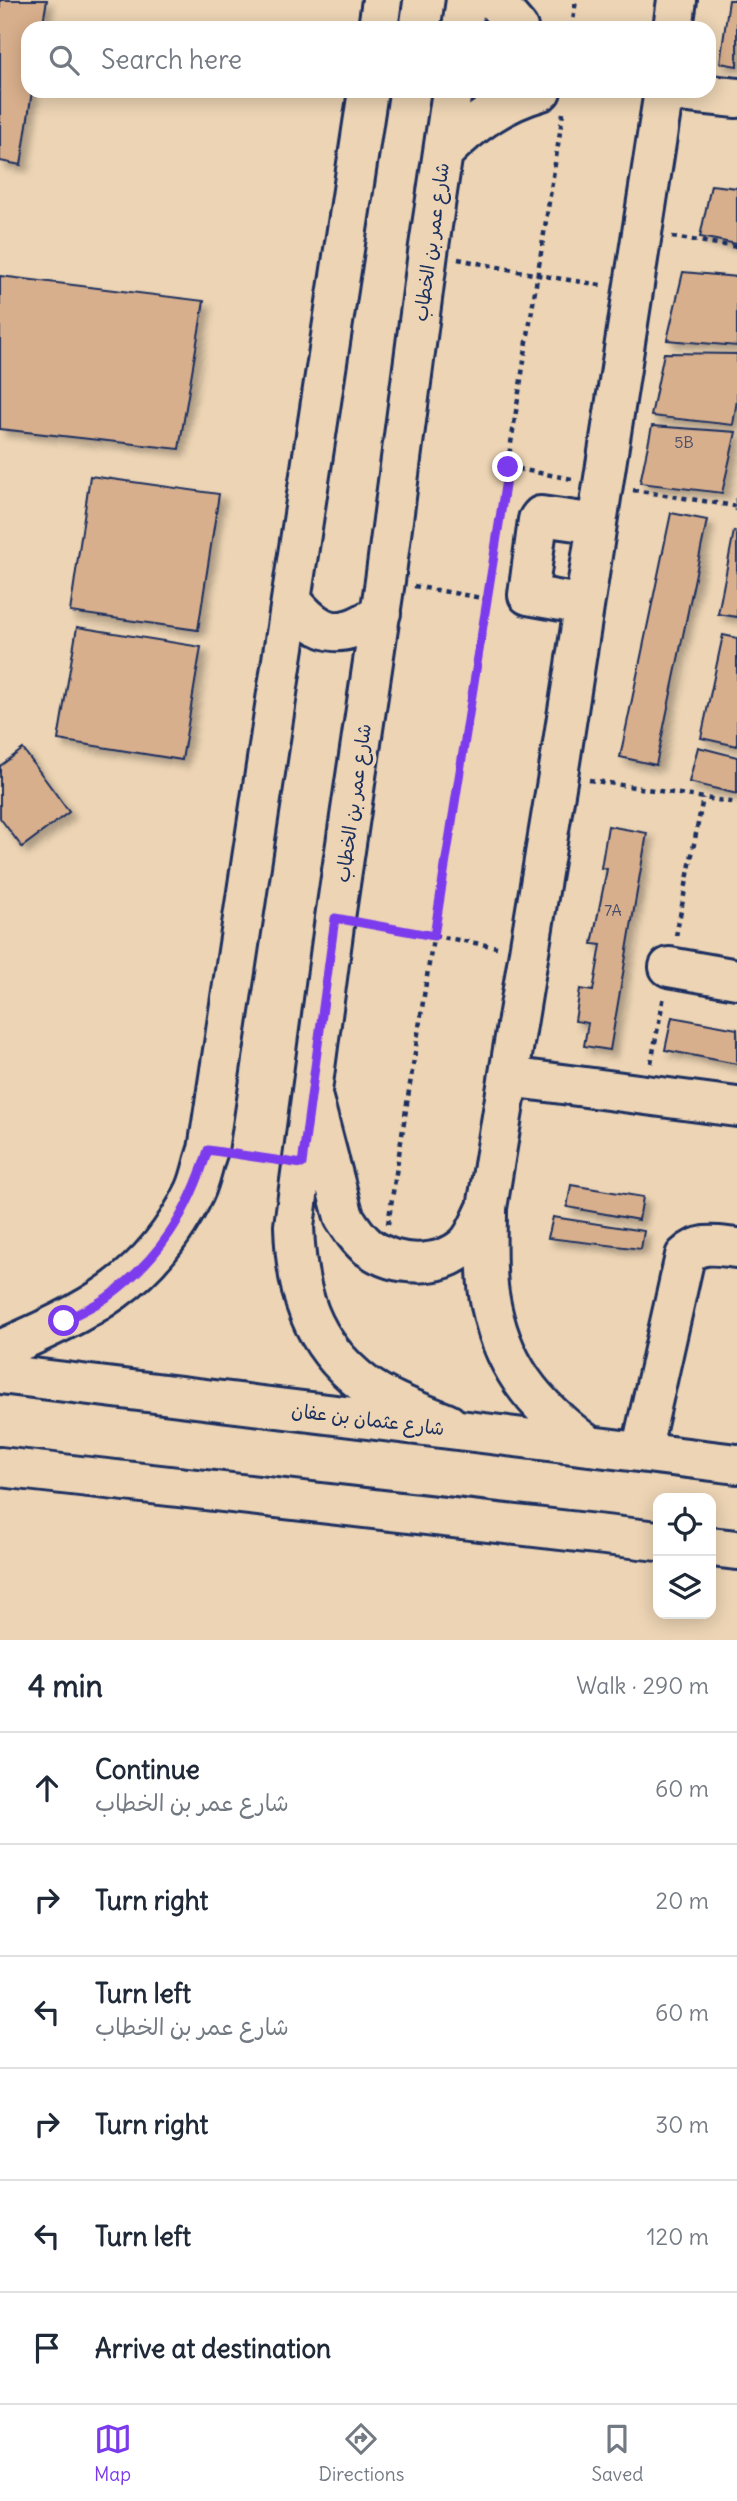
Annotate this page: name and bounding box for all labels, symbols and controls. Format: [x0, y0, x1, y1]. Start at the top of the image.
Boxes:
search box [21, 21, 716, 98]
icon: search [45, 41, 83, 79]
text: Search here [101, 43, 242, 76]
street label: شارع عمر بن الخطاب [408, 161, 456, 323]
house number: 5B [674, 432, 694, 452]
route end [492, 451, 523, 482]
street label: شارع عمر بن الخطاب [330, 722, 378, 884]
house number: 7A [604, 900, 622, 920]
route start [48, 1305, 79, 1336]
street label: شارع عثمان بن عفان [290, 1398, 446, 1442]
map controls [653, 1493, 716, 1619]
button: locate [653, 1493, 716, 1556]
button: layers [653, 1556, 716, 1619]
text: 4 min [28, 1667, 103, 1705]
text: Walk · 290 m [576, 1671, 709, 1700]
text: Continue [95, 1753, 200, 1786]
icon: ahead [28, 1769, 66, 1807]
text: 60 m [655, 1774, 709, 1803]
text: شارع عمر بن الخطاب [95, 1788, 289, 1817]
icon: right [28, 1881, 66, 1919]
text: Turn right [95, 1884, 208, 1917]
text: 20 m [656, 1886, 709, 1915]
text: Turn left [95, 1977, 191, 2010]
icon: left [28, 1993, 66, 2031]
text: 60 m [655, 1998, 709, 2027]
text: شارع عمر بن الخطاب [95, 2012, 289, 2041]
icon: right [28, 2105, 66, 2143]
text: Turn right [95, 2108, 208, 2141]
text: 30 m [655, 2110, 709, 2139]
icon: left [28, 2217, 66, 2255]
text: Turn left [95, 2220, 191, 2253]
text: 120 m [646, 2222, 709, 2251]
icon: arrive [28, 2329, 66, 2367]
text: Arrive at destination [95, 2332, 331, 2365]
tab: Map [94, 2420, 132, 2486]
tab: Directions [319, 2420, 404, 2486]
tab: Saved [591, 2420, 643, 2486]

